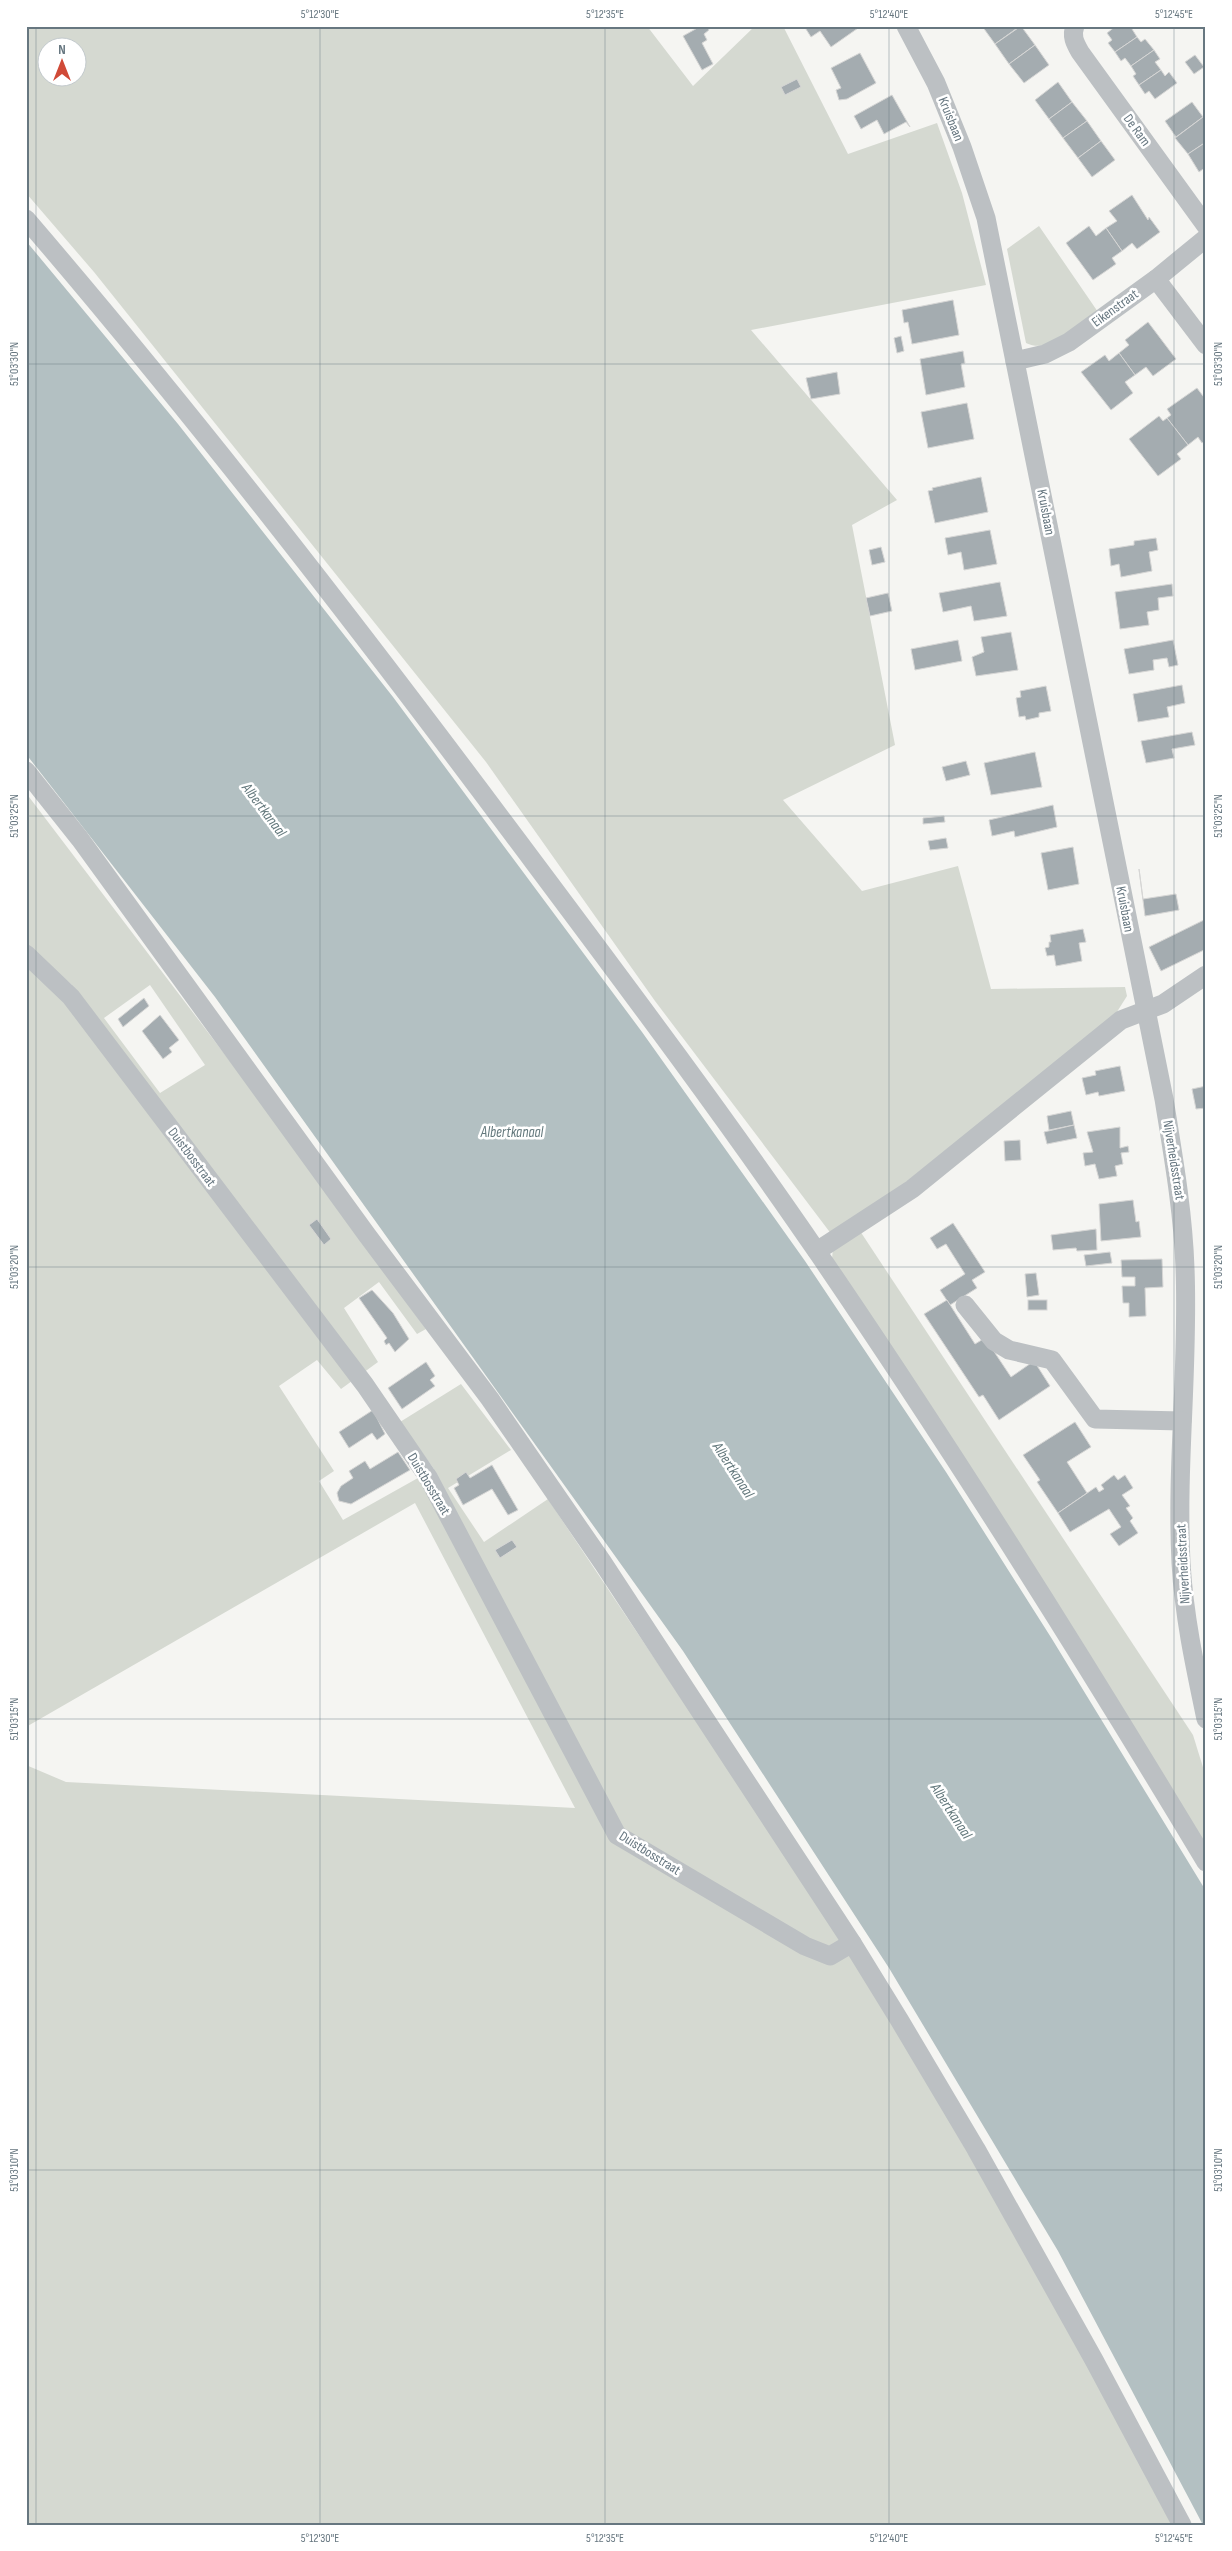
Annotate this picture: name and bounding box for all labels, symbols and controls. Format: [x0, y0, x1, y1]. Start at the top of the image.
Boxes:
text: 5°12'30"E [301, 7, 339, 22]
text: 5°12'35"E [586, 7, 624, 22]
text: 5°12'40"E [870, 7, 908, 22]
text: 5°12'45"E [1155, 7, 1193, 22]
north arrow [38, 38, 88, 88]
text: N [58, 41, 66, 58]
street label: Kruisbaan [934, 94, 968, 144]
street label: De Ram [1120, 111, 1154, 149]
street label: Eikenstraat [1088, 285, 1142, 331]
text: 51°03'30"N [7, 342, 22, 386]
text: 51°03'30"N [1211, 342, 1226, 386]
street label: Kruisbaan [1033, 488, 1059, 536]
water label: Albertkanaal [237, 778, 291, 842]
text: 51°03'25"N [7, 794, 22, 838]
text: 51°03'25"N [1211, 794, 1226, 838]
street label: Kruisbaan [1112, 885, 1138, 933]
street label: Nijverheidsstraat [1159, 1119, 1189, 1201]
water label: Albertkanaal [480, 1123, 545, 1142]
street label: Duistbosstraat [164, 1124, 220, 1190]
text: 51°03'20"N [7, 1245, 22, 1289]
text: 51°03'20"N [1211, 1245, 1226, 1289]
water label: Albertkanaal [707, 1438, 759, 1502]
street label: Duistbosstraat [404, 1450, 454, 1518]
street label: Nijverheidsstraat [1172, 1523, 1194, 1605]
text: 51°03'15"N [7, 1698, 22, 1740]
text: 51°03'15"N [1211, 1698, 1226, 1740]
water label: Albertkanaal [925, 1779, 977, 1843]
street label: Duistbosstraat [616, 1827, 684, 1879]
text: 51°03'10"N [7, 2148, 22, 2192]
text: 51°03'10"N [1211, 2148, 1226, 2192]
text: 5°12'30"E [301, 2531, 339, 2546]
text: 5°12'35"E [586, 2531, 624, 2546]
text: 5°12'40"E [870, 2531, 908, 2546]
text: 5°12'45"E [1155, 2531, 1193, 2546]

